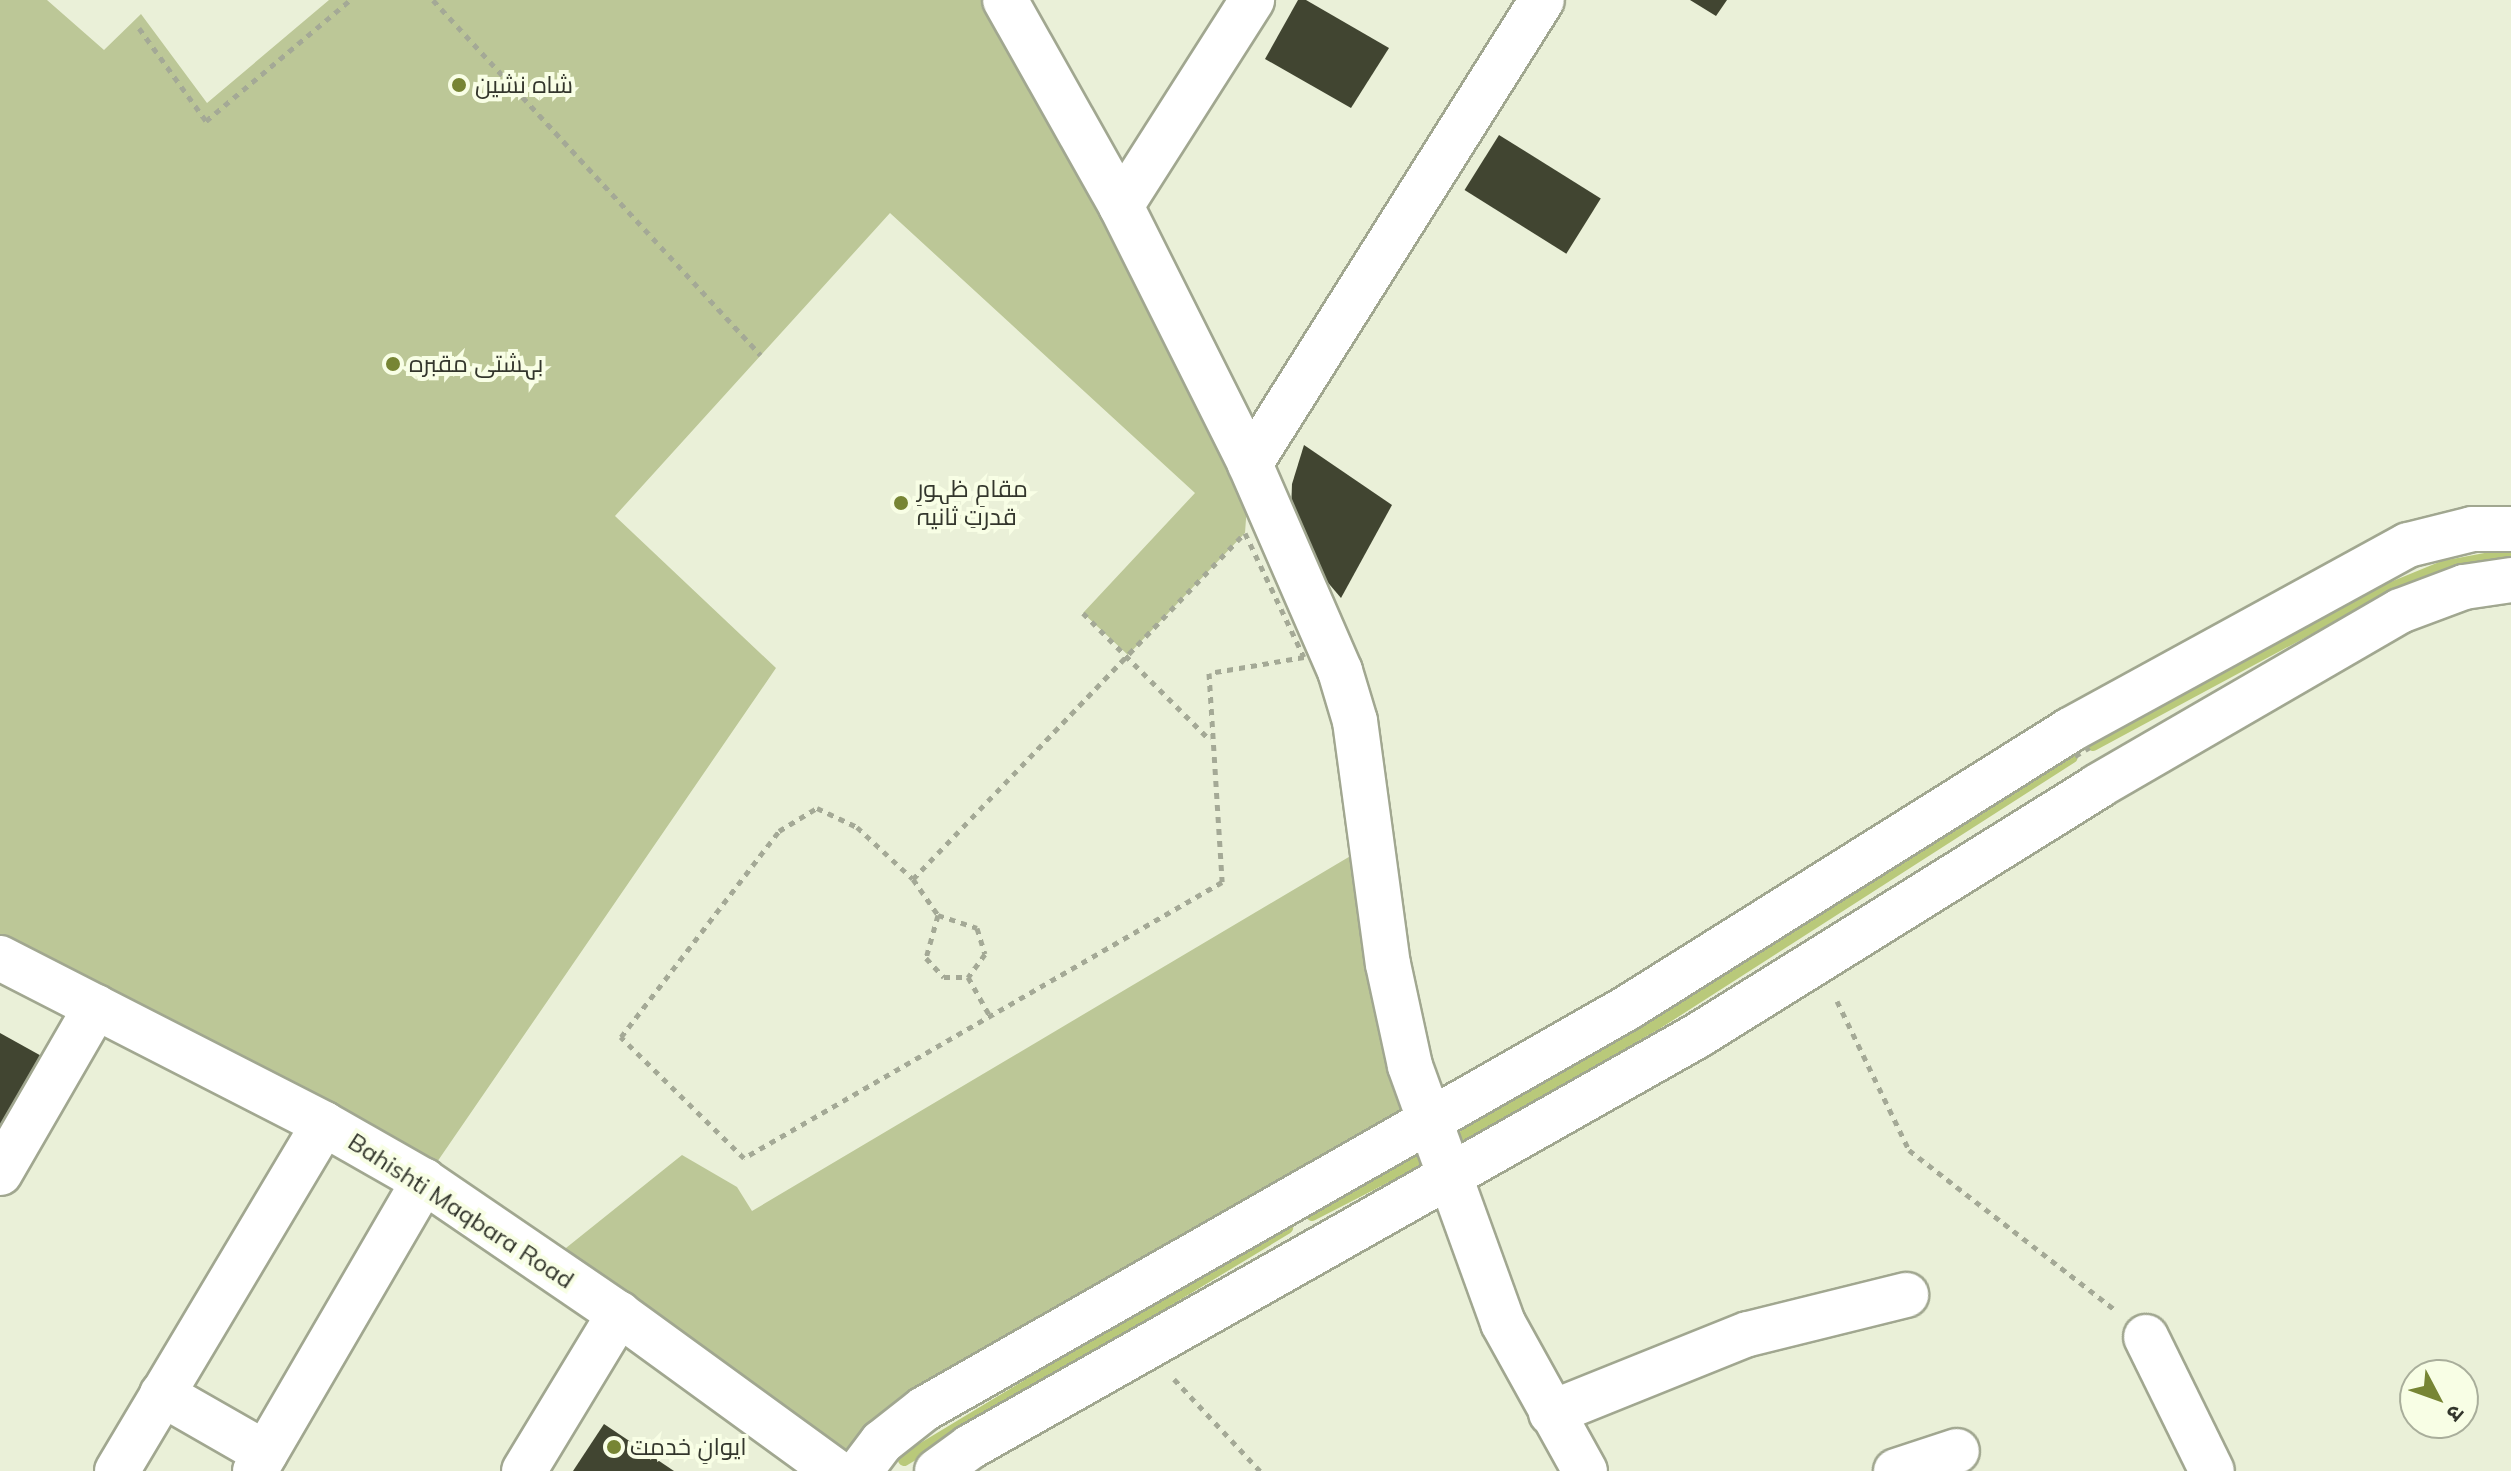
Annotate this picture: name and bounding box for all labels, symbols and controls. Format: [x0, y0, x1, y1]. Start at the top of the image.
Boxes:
place label: شاہ نشین [475, 71, 573, 99]
marker: شاہ نشین [450, 76, 468, 94]
place label: بہشتی مقبرہ [409, 350, 543, 378]
marker: بہشتی مقبرہ [384, 355, 402, 373]
place label: مقامِ ظہورِ قدرتِ ثانیہ [917, 475, 1028, 531]
marker: مقامِ ظہورِ قدرتِ ثانیہ [892, 494, 910, 512]
street label: Bahishti Maqbara Road [343, 1127, 579, 1295]
north arrow [2399, 1359, 2479, 1439]
text: उ [2441, 1399, 2470, 1427]
place label: ایوانِ خدمت [630, 1433, 747, 1461]
marker: ایوانِ خدمت [605, 1438, 623, 1456]

